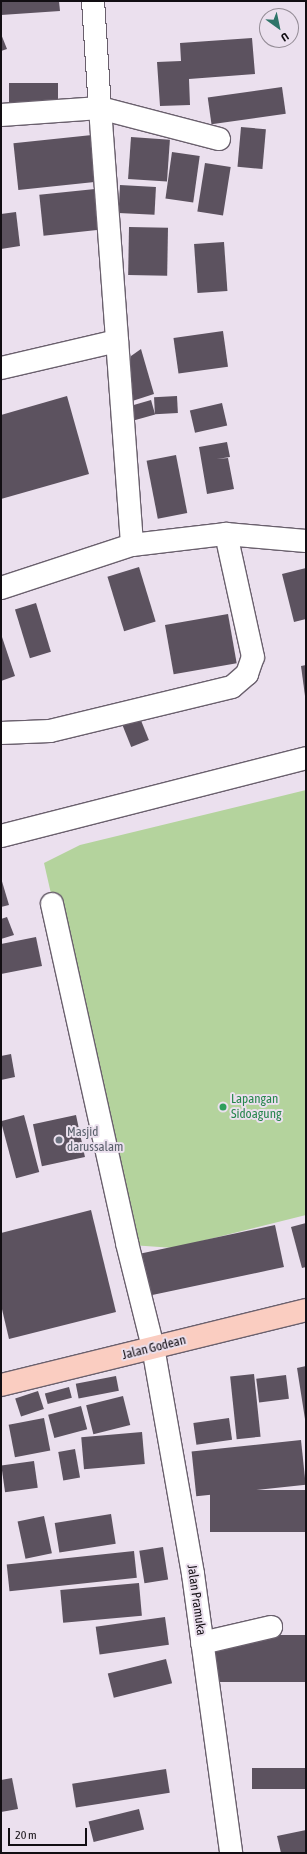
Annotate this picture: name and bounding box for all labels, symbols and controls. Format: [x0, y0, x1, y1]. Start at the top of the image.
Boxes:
north arrow [259, 8, 299, 48]
text: U [279, 30, 291, 44]
place label: Lapangan Sidoagung [231, 1092, 282, 1123]
marker: Lapangan Sidoagung [218, 1102, 228, 1112]
place label: Masjid darussalam [67, 1125, 123, 1156]
marker: Masjid darussalam [54, 1135, 64, 1145]
street label: Jalan Godean [120, 1333, 188, 1363]
street label: Jalan Pramuka [183, 1564, 209, 1636]
scale bar [10, 1820, 89, 1846]
text: 20 m [15, 1828, 37, 1842]

